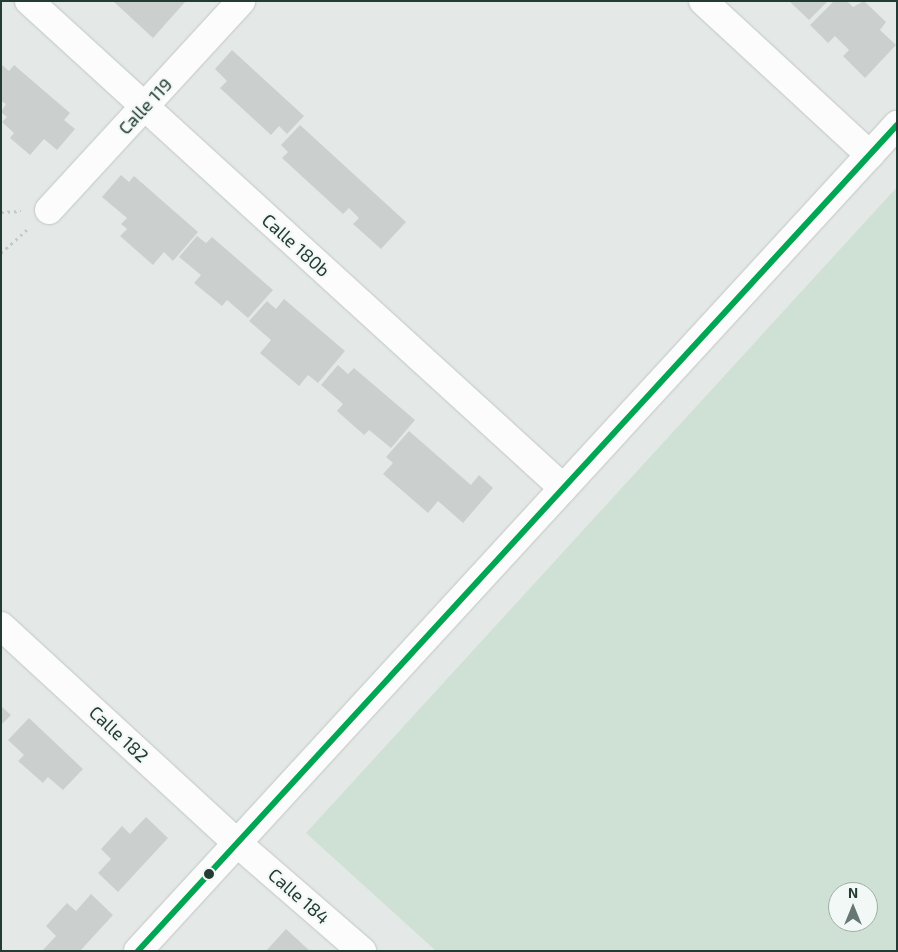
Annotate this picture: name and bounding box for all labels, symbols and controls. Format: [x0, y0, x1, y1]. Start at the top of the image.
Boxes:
street label: Calle 119 [114, 73, 176, 139]
street label: Calle 180b [258, 209, 334, 281]
street label: Calle 182 [85, 701, 153, 767]
street label: Calle 184 [264, 864, 334, 928]
unlabelled marker [204, 869, 214, 879]
north arrow [828, 882, 878, 932]
text: N [848, 884, 858, 901]

